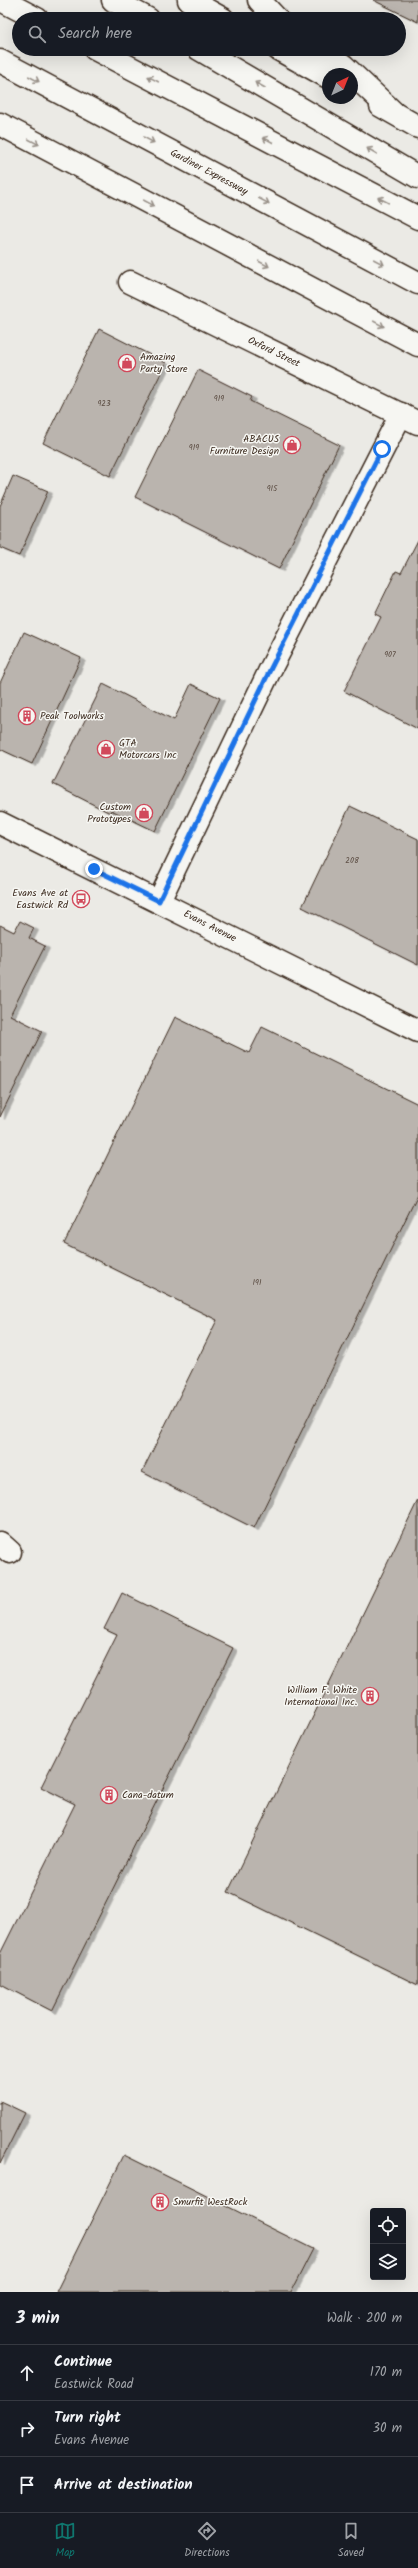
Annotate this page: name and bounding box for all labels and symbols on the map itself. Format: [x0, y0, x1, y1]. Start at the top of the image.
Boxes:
north arrow [322, 68, 358, 104]
one-way arrow [147, 75, 159, 83]
one-way arrow [28, 76, 40, 84]
one-way arrow [254, 80, 266, 88]
one-way arrow [262, 135, 274, 143]
one-way arrow [143, 137, 155, 145]
one-way arrow [28, 139, 40, 146]
street label: Gardiner Expressway [167, 145, 251, 199]
one-way arrow [366, 146, 378, 154]
one-way arrow [378, 196, 390, 203]
one-way arrow [258, 198, 270, 206]
one-way arrow [143, 200, 155, 207]
one-way arrow [373, 259, 385, 266]
one-way arrow [258, 260, 270, 268]
one-way arrow [373, 321, 385, 329]
street label: Oxford Street [245, 332, 303, 372]
place label: Amazing Party Store [140, 349, 188, 377]
shop icon: Amazing Party Store [117, 353, 137, 373]
house number: 919 [214, 392, 224, 405]
house number: 923 [97, 397, 111, 410]
place label: ABACUS Furniture Design [210, 431, 280, 459]
shop icon: ABACUS Furniture Design [282, 435, 302, 455]
route start [373, 440, 391, 458]
house number: 919 [189, 441, 199, 454]
house number: 915 [267, 482, 278, 495]
house number: 907 [384, 648, 396, 661]
building icon: Peak Toolworks [17, 706, 37, 726]
place label: Peak Toolworks [40, 708, 104, 724]
place label: GTA Motorcars Inc [119, 735, 177, 763]
shop icon: GTA Motorcars Inc [96, 739, 116, 759]
place label: Custom Prototypes [87, 799, 132, 827]
shop icon: Custom Prototypes [134, 803, 154, 823]
house number: 208 [345, 854, 359, 867]
route end [85, 860, 103, 878]
place label: Evans Ave at Eastwick Rd [12, 885, 69, 913]
bus stop icon: Evans Ave at Eastwick Rd [71, 889, 91, 909]
street label: Evans Avenue [181, 906, 240, 946]
house number: 191 [253, 1276, 262, 1289]
place label: William F. White International Inc. [284, 1682, 357, 1710]
building icon: William F. White International Inc. [360, 1686, 380, 1706]
building icon: Cana-datum [99, 1785, 119, 1805]
place label: Cana-datum [122, 1787, 174, 1803]
building icon: Smurfit WestRock [150, 2192, 170, 2212]
place label: Smurfit WestRock [173, 2194, 248, 2210]

